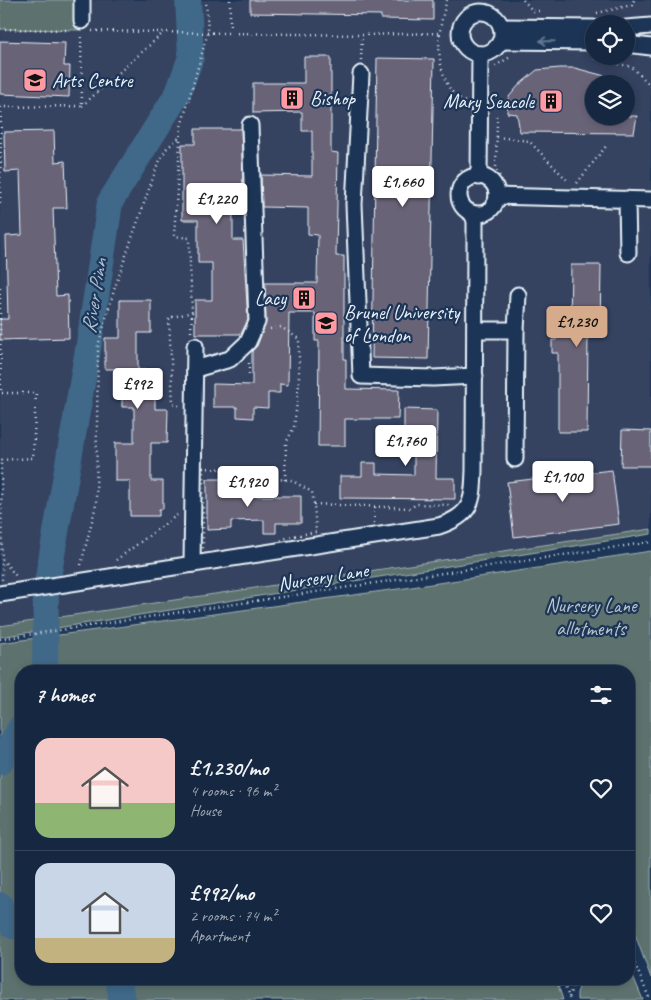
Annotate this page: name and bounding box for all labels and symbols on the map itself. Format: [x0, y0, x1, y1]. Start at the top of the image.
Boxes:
one-way arrow [539, 36, 556, 46]
school or university icon: Arts Centre [22, 67, 48, 93]
place label: Arts Centre [52, 68, 134, 93]
building icon: Bishop [279, 85, 305, 111]
place label: Bishop [310, 86, 356, 111]
building icon: Mary Seacole [538, 88, 564, 114]
place label: Mary Seacole [443, 89, 535, 114]
pin: £1,660 [362, 166, 444, 208]
pin: £1,220 [176, 182, 258, 225]
water label: River Pinn [75, 256, 113, 335]
building icon: Lacy [291, 285, 317, 311]
place label: Lacy [255, 286, 287, 311]
place label: Brunel University of London [344, 300, 462, 348]
pin: £1,230 [536, 306, 618, 348]
school or university icon: Brunel University of London [313, 310, 339, 336]
pin: £992 [108, 368, 168, 410]
pin: £1,760 [365, 424, 447, 467]
pin: £1,100 [522, 460, 604, 503]
pin: £1,920 [207, 466, 289, 508]
street label: Nursery Lane [276, 557, 371, 596]
park label: Nursery Lane allotments [546, 593, 638, 641]

